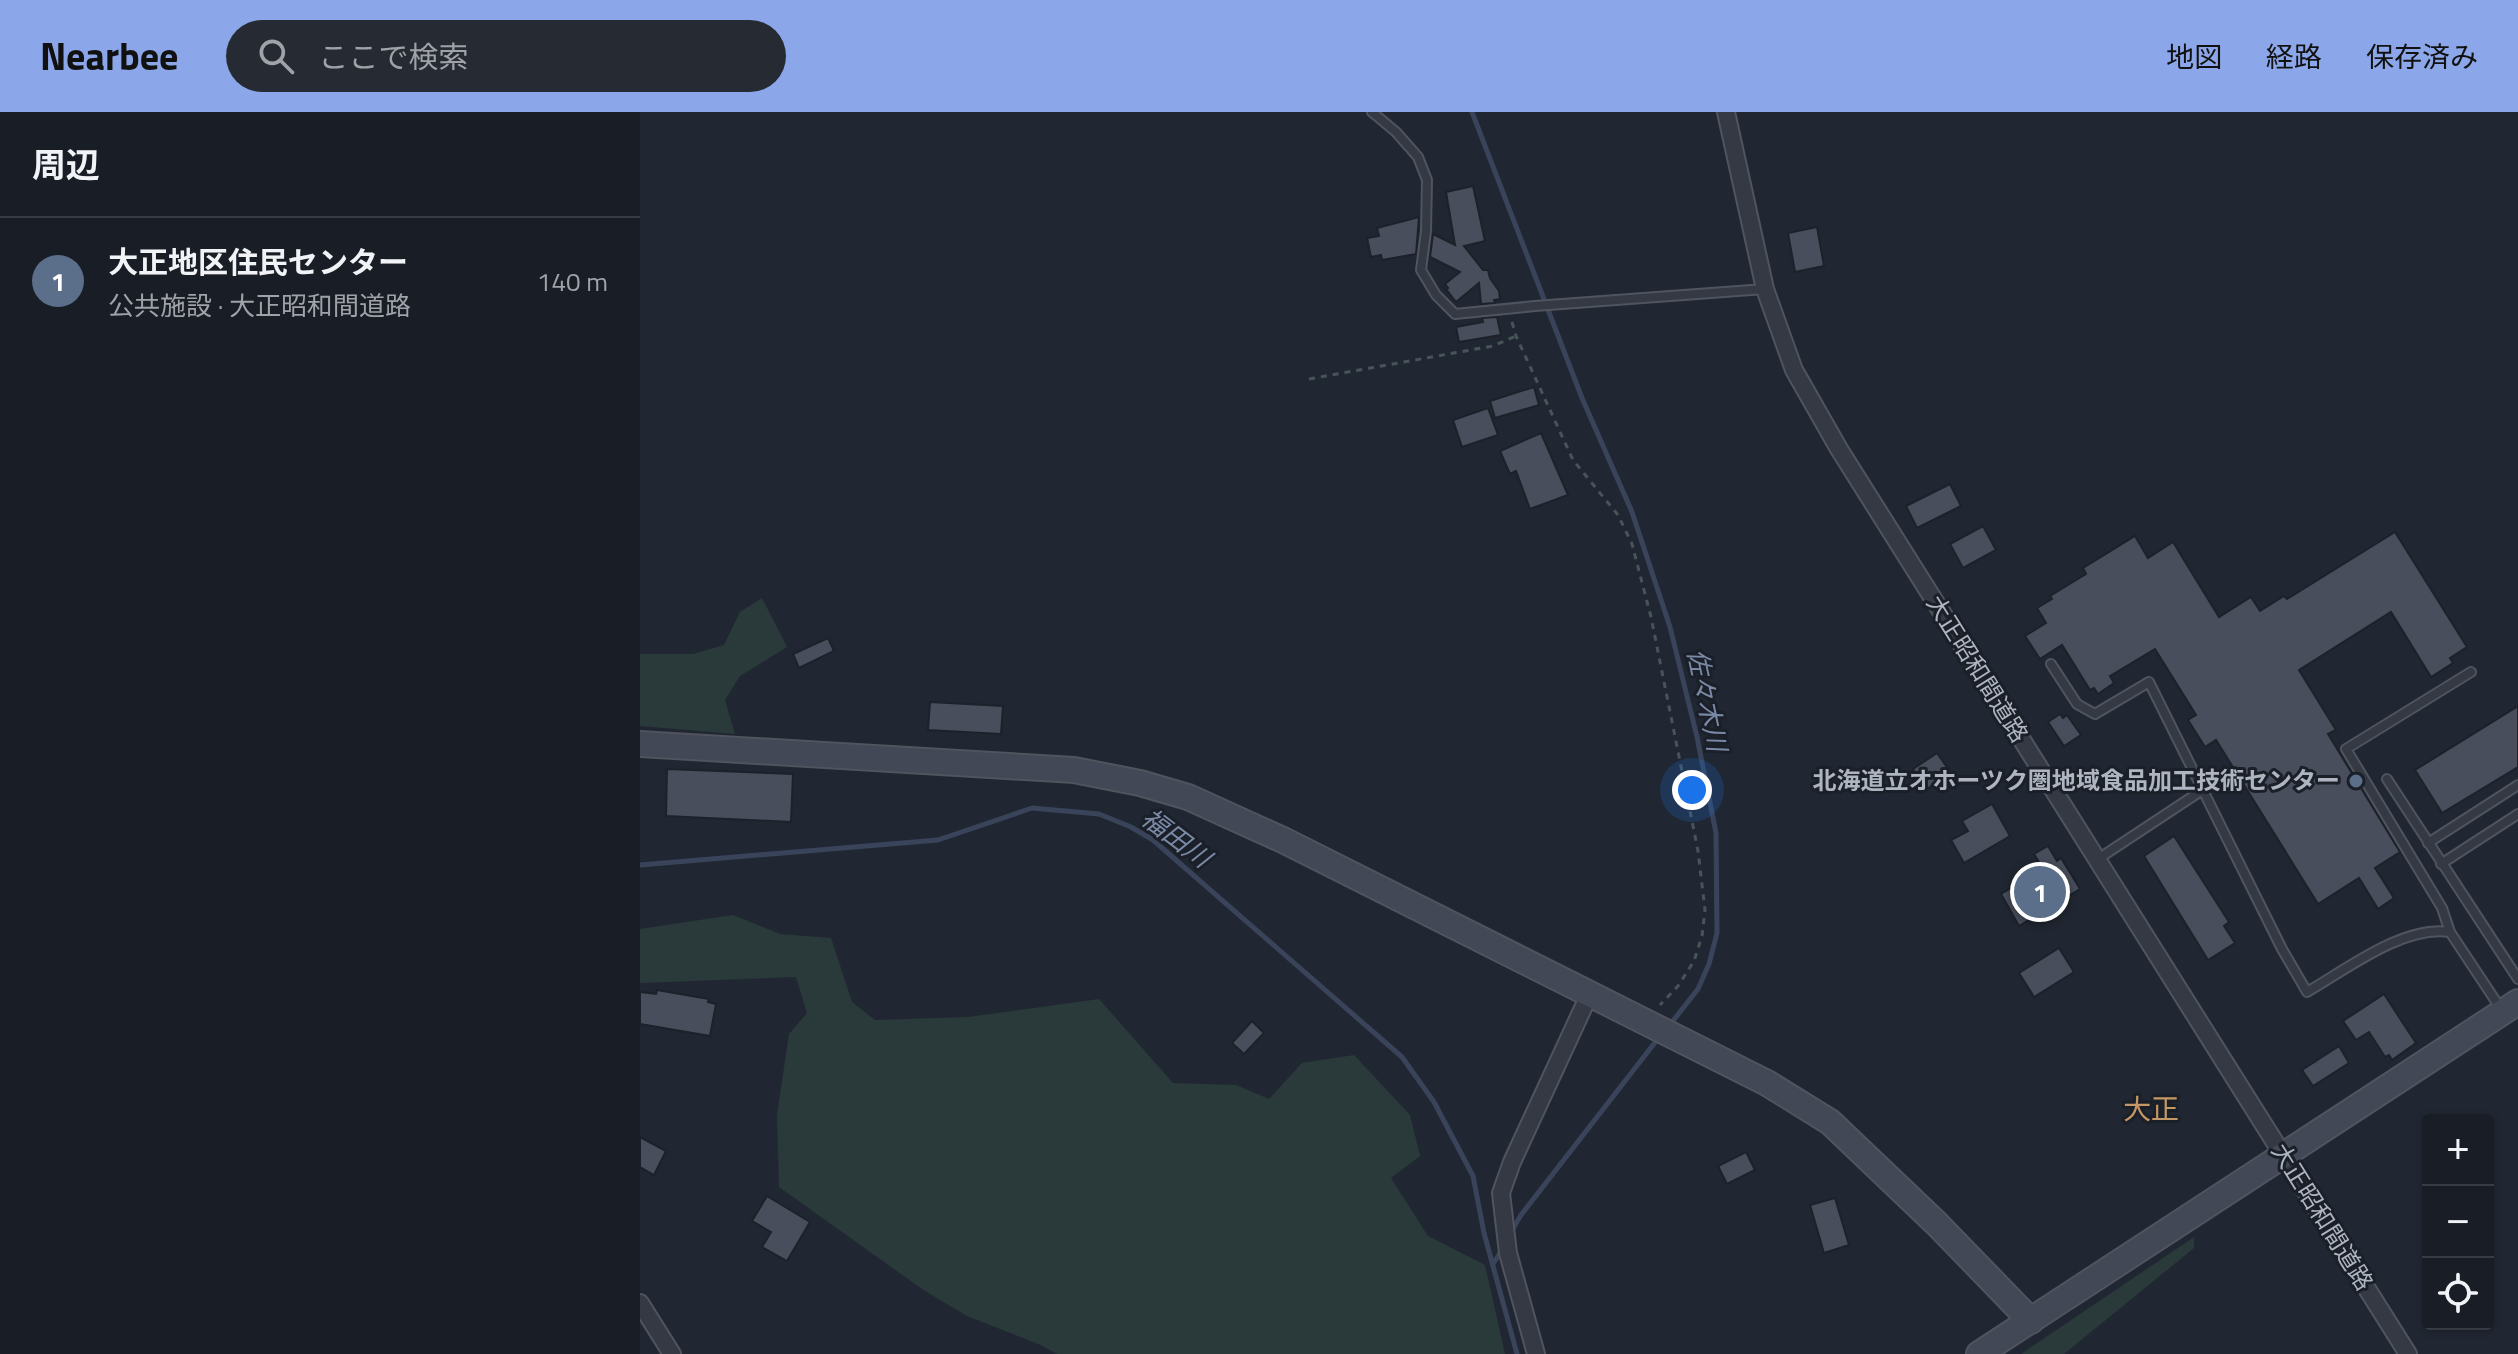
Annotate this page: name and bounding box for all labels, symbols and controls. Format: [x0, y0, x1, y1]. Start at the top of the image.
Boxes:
search box [226, 20, 786, 92]
text: Nearbee [40, 27, 178, 85]
icon: search [254, 34, 298, 78]
text: ここで検索 [318, 34, 468, 80]
text: 地図 [2166, 35, 2222, 78]
text: 経路 [2266, 35, 2322, 78]
text: 保存済み [2366, 35, 2478, 78]
text: 周辺 [32, 138, 100, 190]
text: 大正地区住民センター [108, 239, 408, 285]
text: 1 [51, 262, 65, 301]
text: 140 m [537, 262, 608, 301]
text: 公共施設 · 大正昭和間道路 [108, 286, 411, 325]
street label: 大正昭和間道路 [1918, 588, 2038, 749]
water label: 佐々木川 [1678, 645, 1738, 758]
place label: 北海道立オホーツク圏地域食品加工技術センター [1812, 762, 2340, 798]
your location [1672, 770, 1712, 810]
marker: 北海道立オホーツク圏地域食品加工技術センター [2347, 772, 2365, 790]
water label: 福田川 [1133, 799, 1222, 878]
pin: 1 [2014, 862, 2066, 922]
district label: 大正 [2123, 1087, 2179, 1130]
map controls [2422, 1114, 2494, 1330]
button: + [2422, 1114, 2494, 1186]
street label: 大正昭和間道路 [2263, 1136, 2383, 1297]
button: − [2422, 1186, 2494, 1258]
button: locate [2422, 1258, 2494, 1330]

